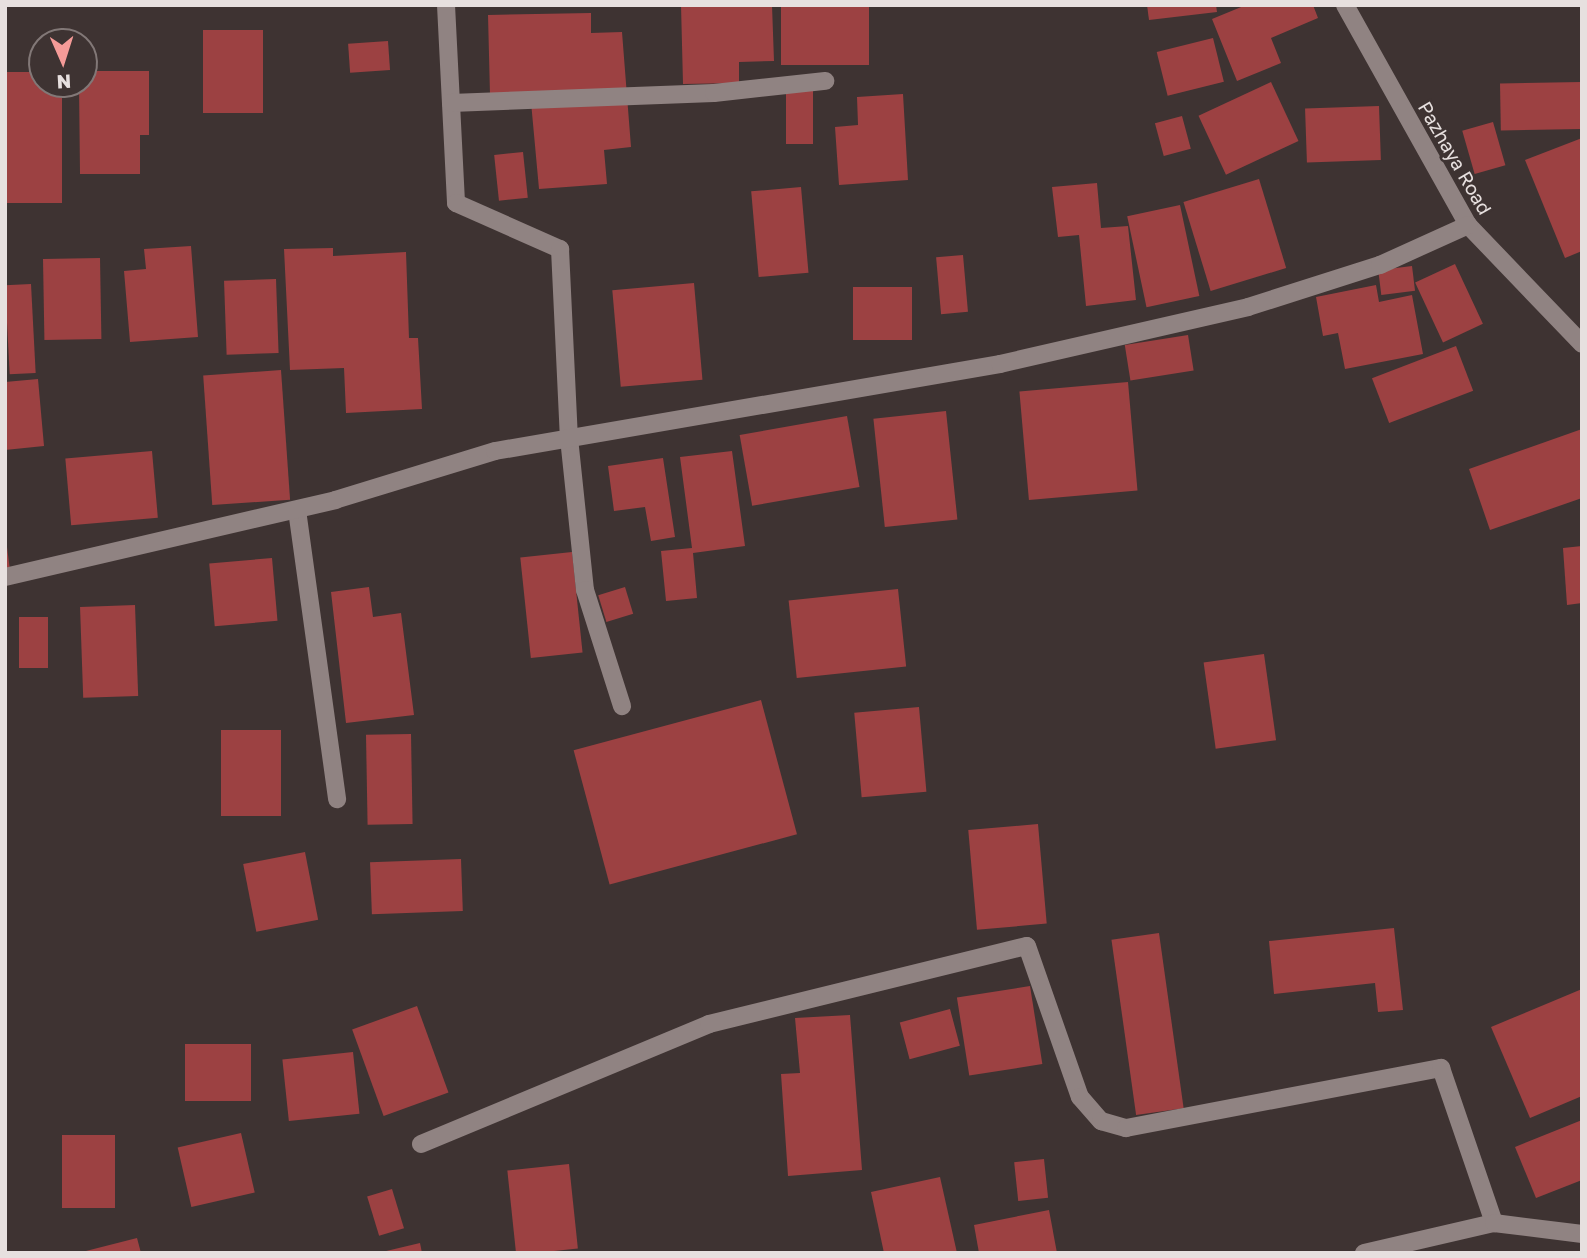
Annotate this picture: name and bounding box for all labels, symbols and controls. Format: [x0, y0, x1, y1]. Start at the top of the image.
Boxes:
north arrow [28, 28, 98, 98]
text: N [56, 71, 72, 94]
street label: Pazhaya Road [1413, 97, 1497, 219]

